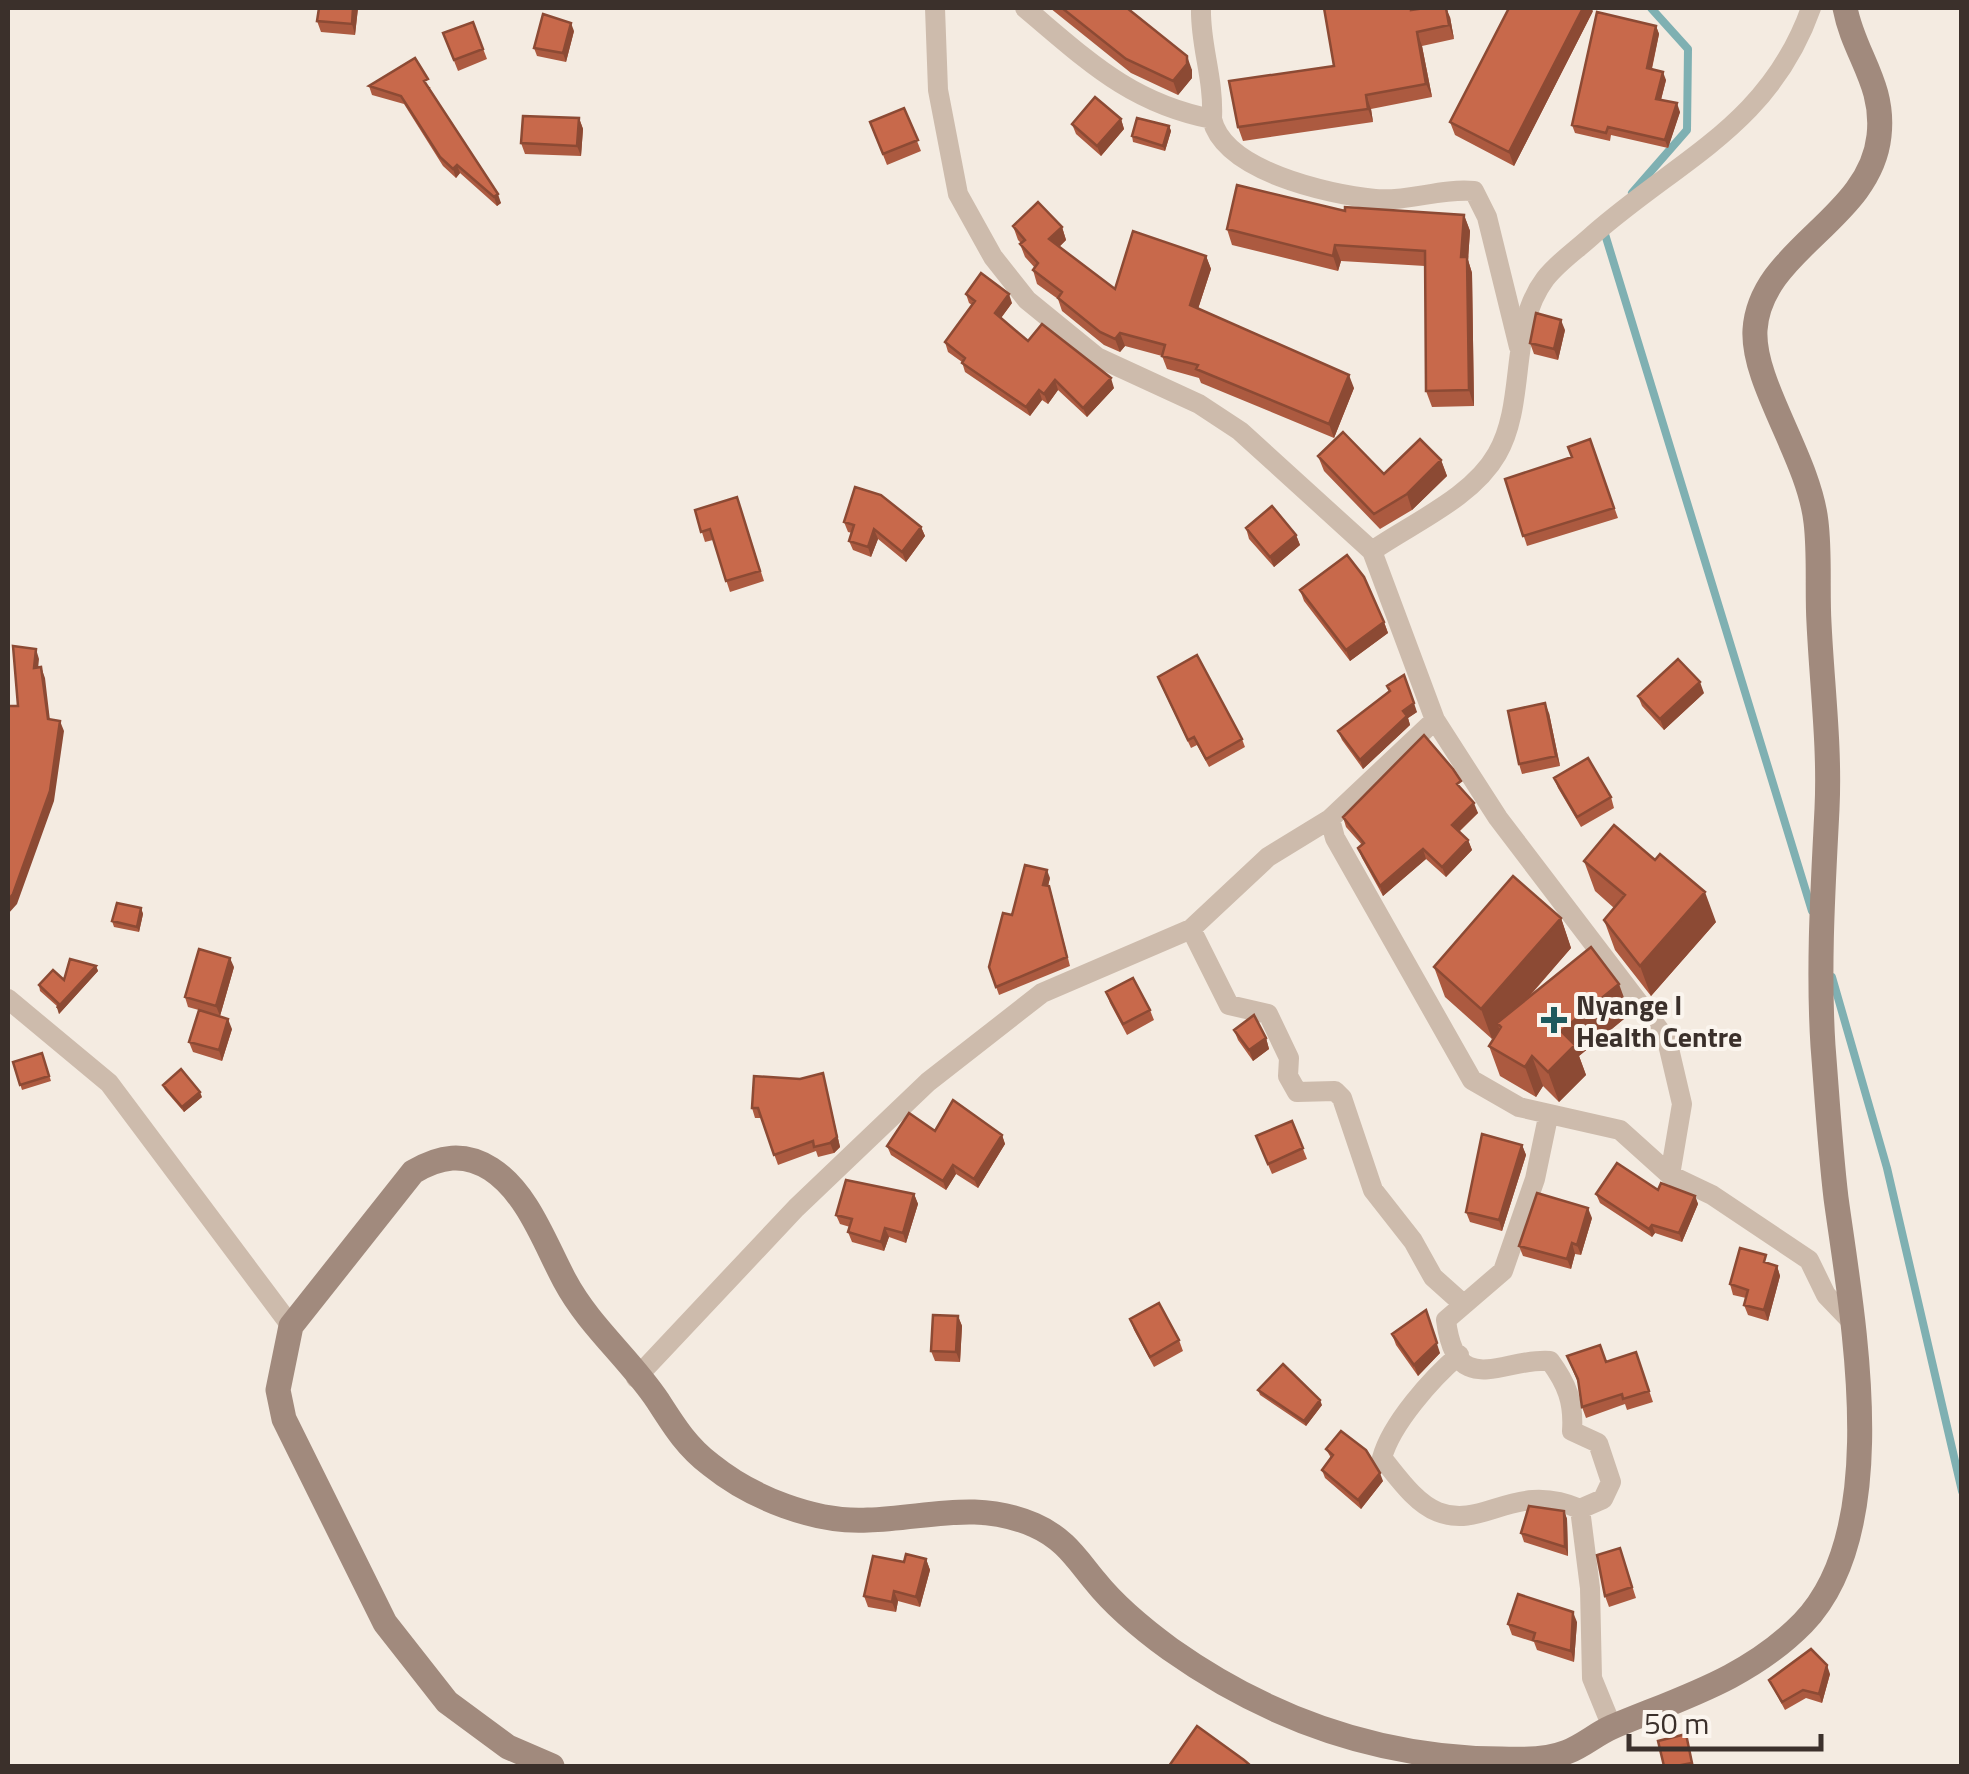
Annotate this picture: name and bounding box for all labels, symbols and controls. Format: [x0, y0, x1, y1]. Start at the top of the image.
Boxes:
place label: Nyange I Health Centre [1576, 983, 1742, 1058]
marker: Nyange I Health Centre [1541, 1007, 1567, 1033]
scale bar [1629, 1689, 1822, 1751]
text: 50 m [1644, 1700, 1709, 1746]

